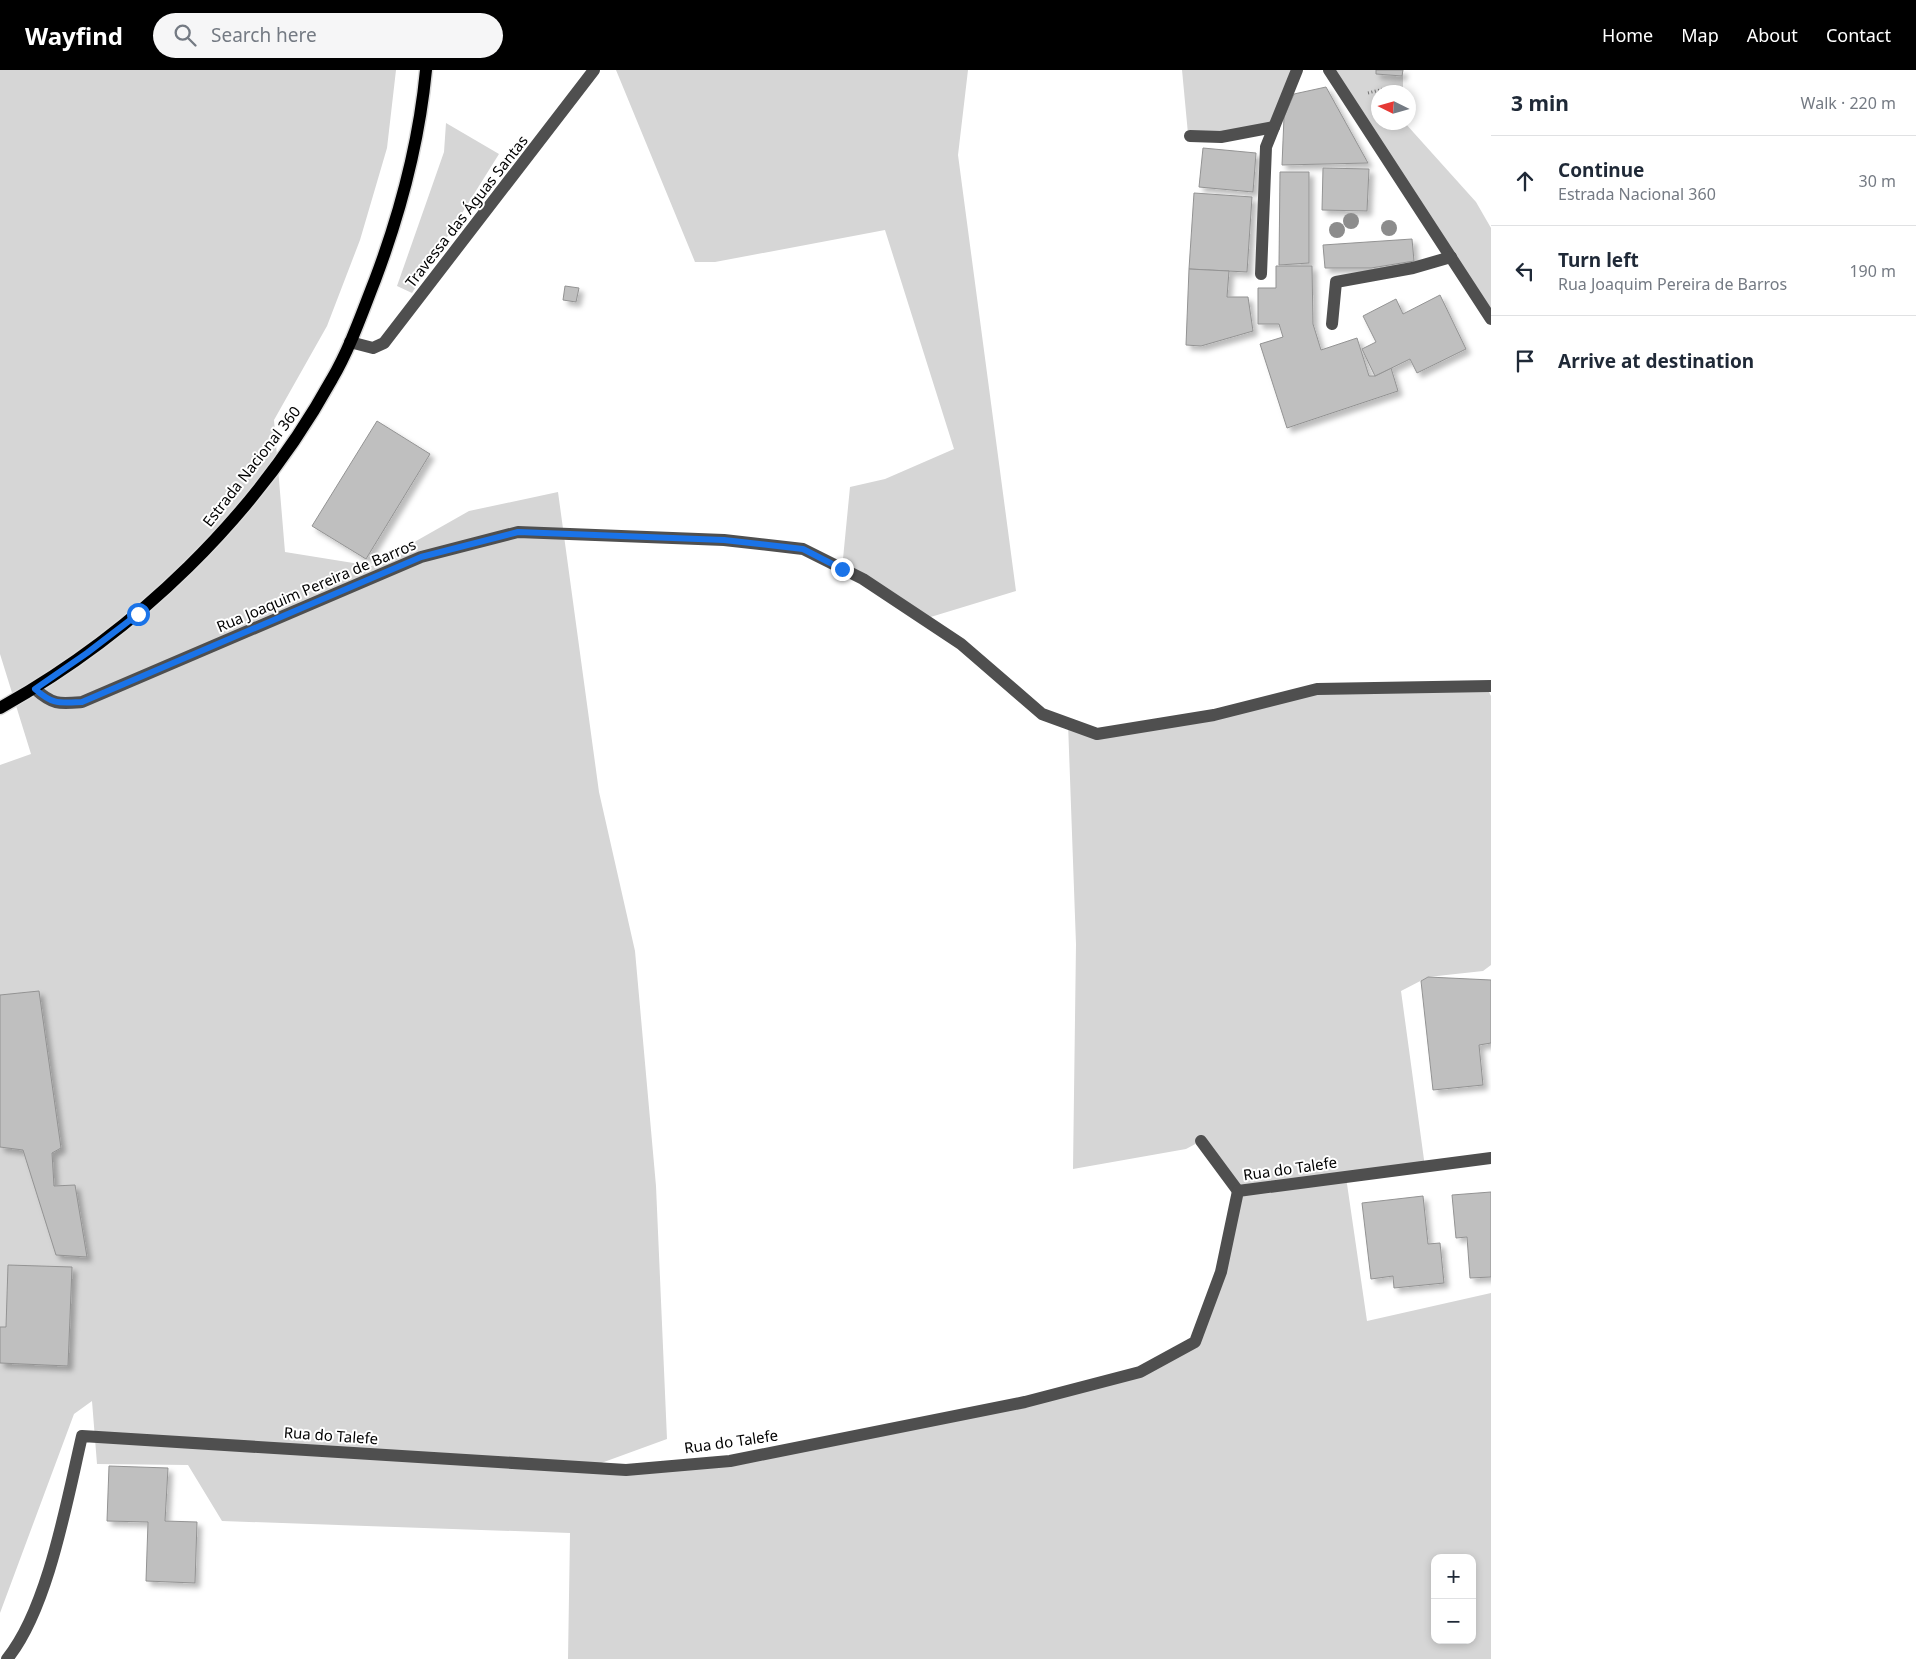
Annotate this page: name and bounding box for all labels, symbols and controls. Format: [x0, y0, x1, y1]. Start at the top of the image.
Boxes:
search box [153, 13, 503, 58]
text: Wayfind [25, 19, 123, 52]
icon: search [171, 21, 199, 49]
text: Search here [211, 22, 317, 48]
text: Home [1602, 23, 1653, 47]
text: Map [1681, 23, 1719, 47]
text: About [1747, 23, 1798, 47]
text: Contact [1826, 23, 1891, 47]
north arrow [1371, 85, 1416, 130]
text: 3 min [1511, 89, 1569, 117]
text: Walk · 220 m [1801, 92, 1896, 114]
street label: Travessa das Águas Santas [400, 131, 532, 291]
text: Continue [1558, 157, 1644, 183]
icon: ahead [1511, 167, 1539, 195]
text: 30 m [1859, 170, 1896, 192]
text: Estrada Nacional 360 [1558, 183, 1716, 205]
text: Turn left [1558, 247, 1639, 273]
icon: left [1511, 257, 1539, 285]
text: 190 m [1849, 260, 1896, 282]
text: Rua Joaquim Pereira de Barros [1558, 273, 1787, 295]
icon: arrive [1511, 347, 1539, 375]
text: Arrive at destination [1558, 348, 1754, 374]
street label: Estrada Nacional 360 [198, 402, 304, 530]
street label: Rua Joaquim Pereira de Barros [213, 534, 419, 636]
route end [831, 558, 854, 581]
route start [127, 603, 150, 626]
street label: Rua do Talefe [1242, 1152, 1338, 1184]
street label: Rua do Talefe [283, 1422, 379, 1448]
street label: Rua do Talefe [683, 1425, 779, 1457]
map controls [1431, 1554, 1476, 1644]
button: + [1431, 1554, 1476, 1599]
button: − [1431, 1599, 1476, 1644]

